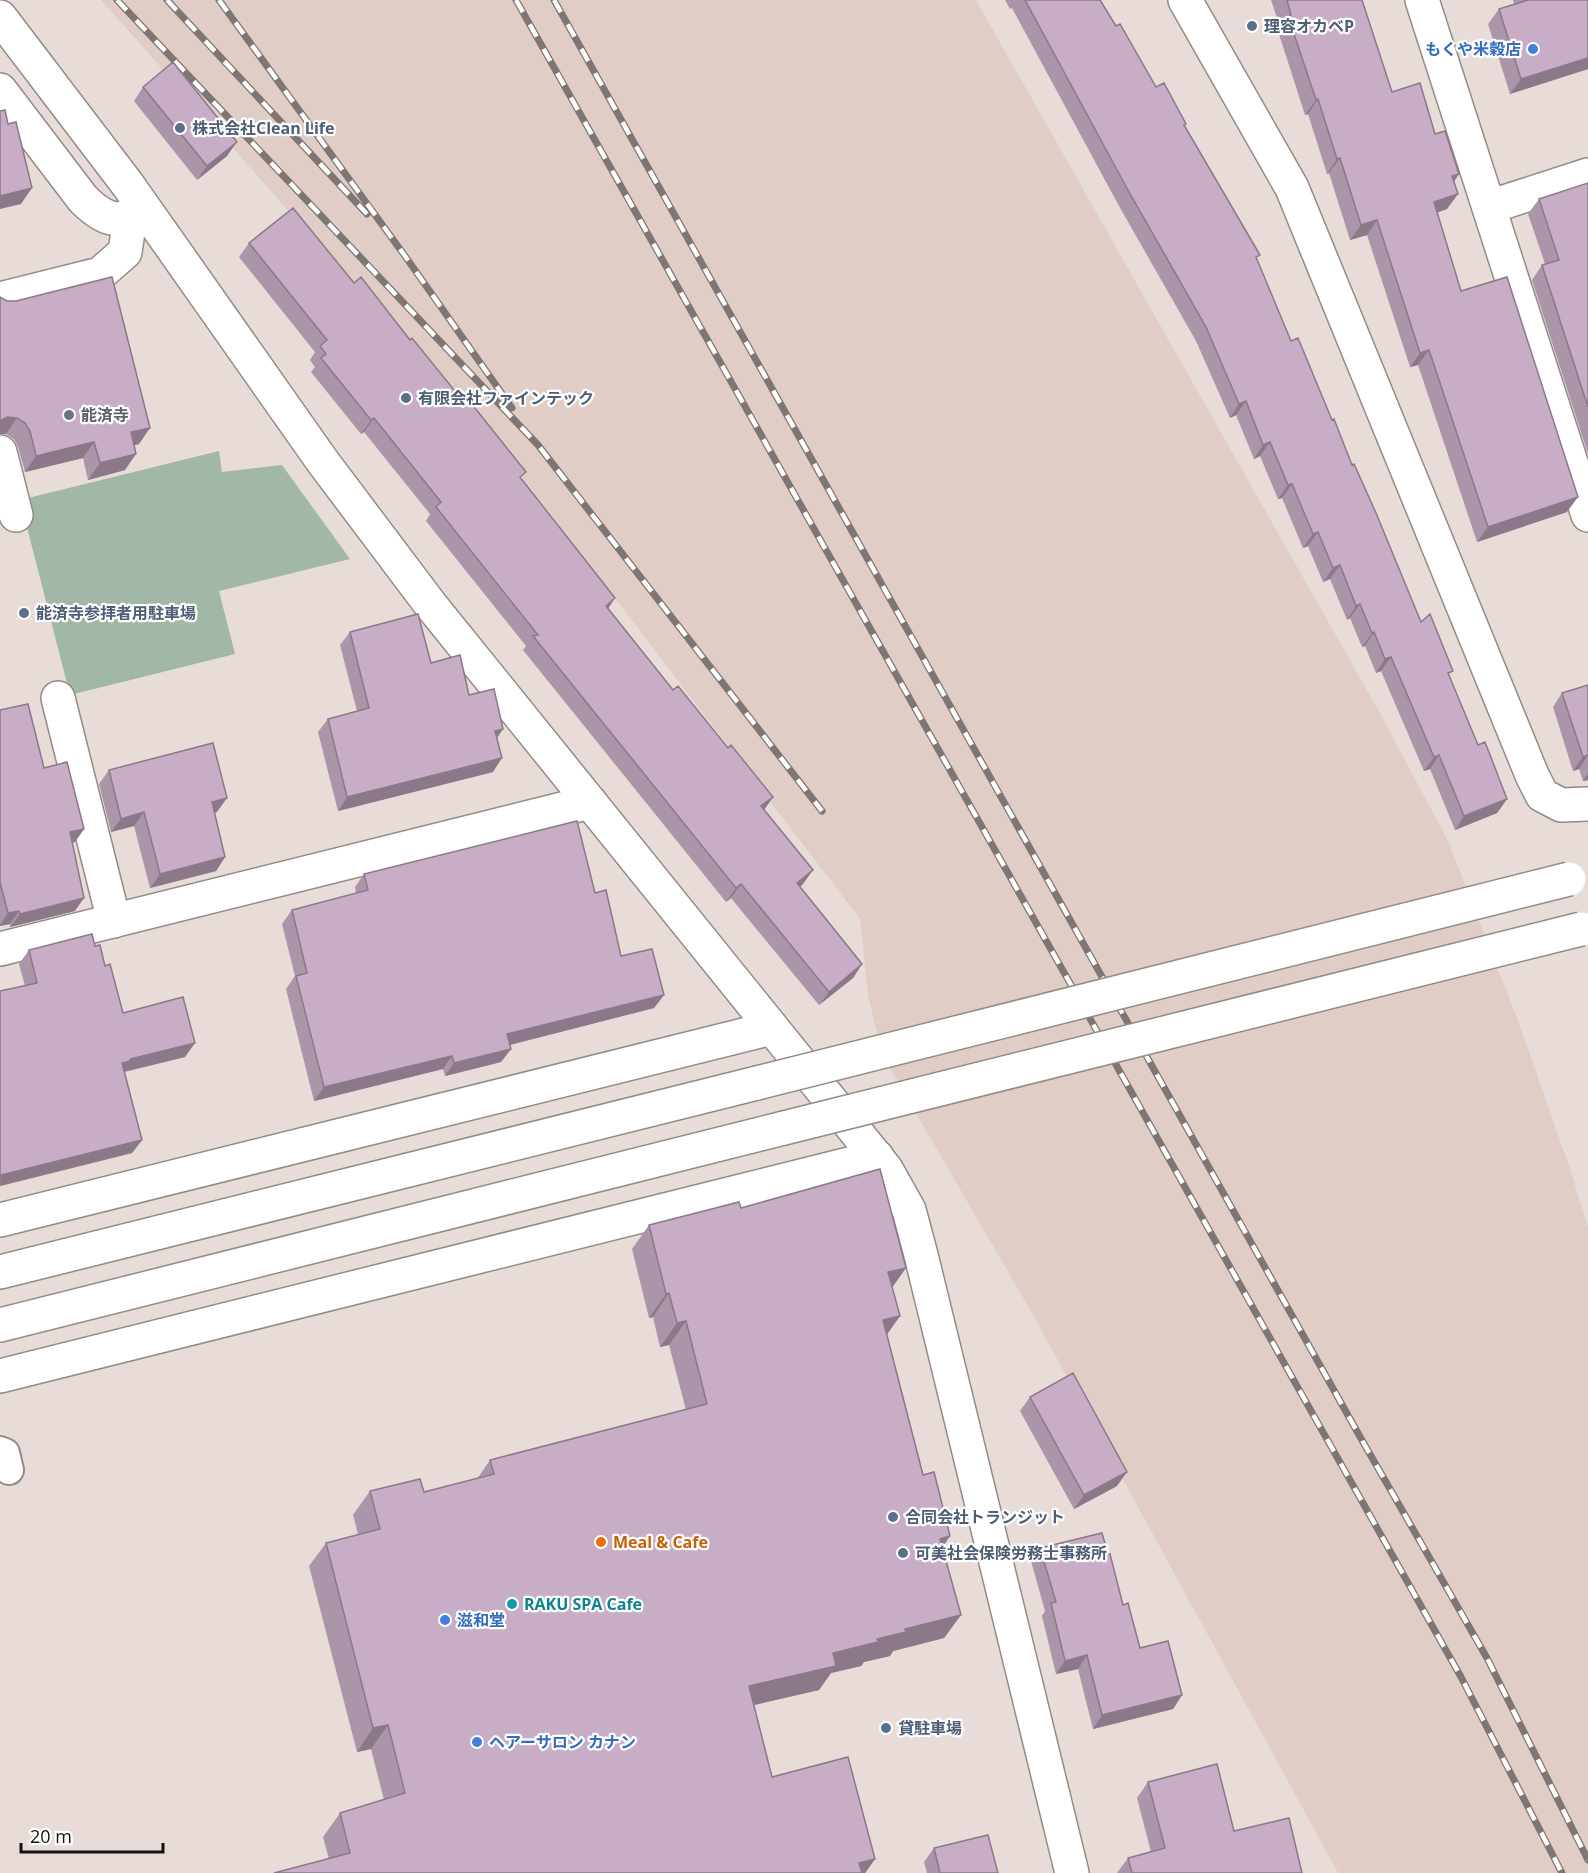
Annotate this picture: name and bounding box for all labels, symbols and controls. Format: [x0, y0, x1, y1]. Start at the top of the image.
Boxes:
place label: 理容オカベP [1264, 15, 1354, 37]
marker: 理容オカベP [1245, 19, 1259, 33]
place label: もくや米穀店 [1425, 38, 1521, 60]
marker: もくや米穀店 [1526, 42, 1540, 56]
place label: 株式会社Clean Life [192, 117, 334, 139]
marker: 株式会社Clean Life [173, 121, 187, 135]
place label: 有限会社ファインテック [418, 387, 594, 409]
marker: 有限会社ファインテック [399, 391, 413, 405]
place label: 能済寺 [81, 404, 129, 426]
marker: 能済寺 [62, 408, 76, 422]
place label: 能済寺参拝者用駐車場 [36, 602, 196, 624]
marker: 能済寺参拝者用駐車場 [17, 606, 31, 620]
place label: 合同会社トランジット [905, 1506, 1065, 1528]
marker: 合同会社トランジット [886, 1510, 900, 1524]
place label: Meal & Cafe [613, 1531, 708, 1553]
marker: Meal & Cafe [594, 1535, 608, 1549]
place label: 可美社会保険労務士事務所 [915, 1542, 1107, 1564]
marker: 可美社会保険労務士事務所 [896, 1546, 910, 1560]
place label: RAKU SPA Cafe [524, 1593, 642, 1615]
marker: RAKU SPA Cafe [505, 1597, 519, 1611]
place label: 滋和堂 [457, 1609, 505, 1631]
marker: 滋和堂 [438, 1613, 452, 1627]
place label: 貸駐車場 [898, 1717, 962, 1739]
marker: 貸駐車場 [879, 1721, 893, 1735]
place label: ヘアーサロン カナン [489, 1731, 636, 1753]
marker: ヘアーサロン カナン [470, 1735, 484, 1749]
scale bar [21, 1816, 164, 1854]
text: 20 m [30, 1824, 72, 1848]

